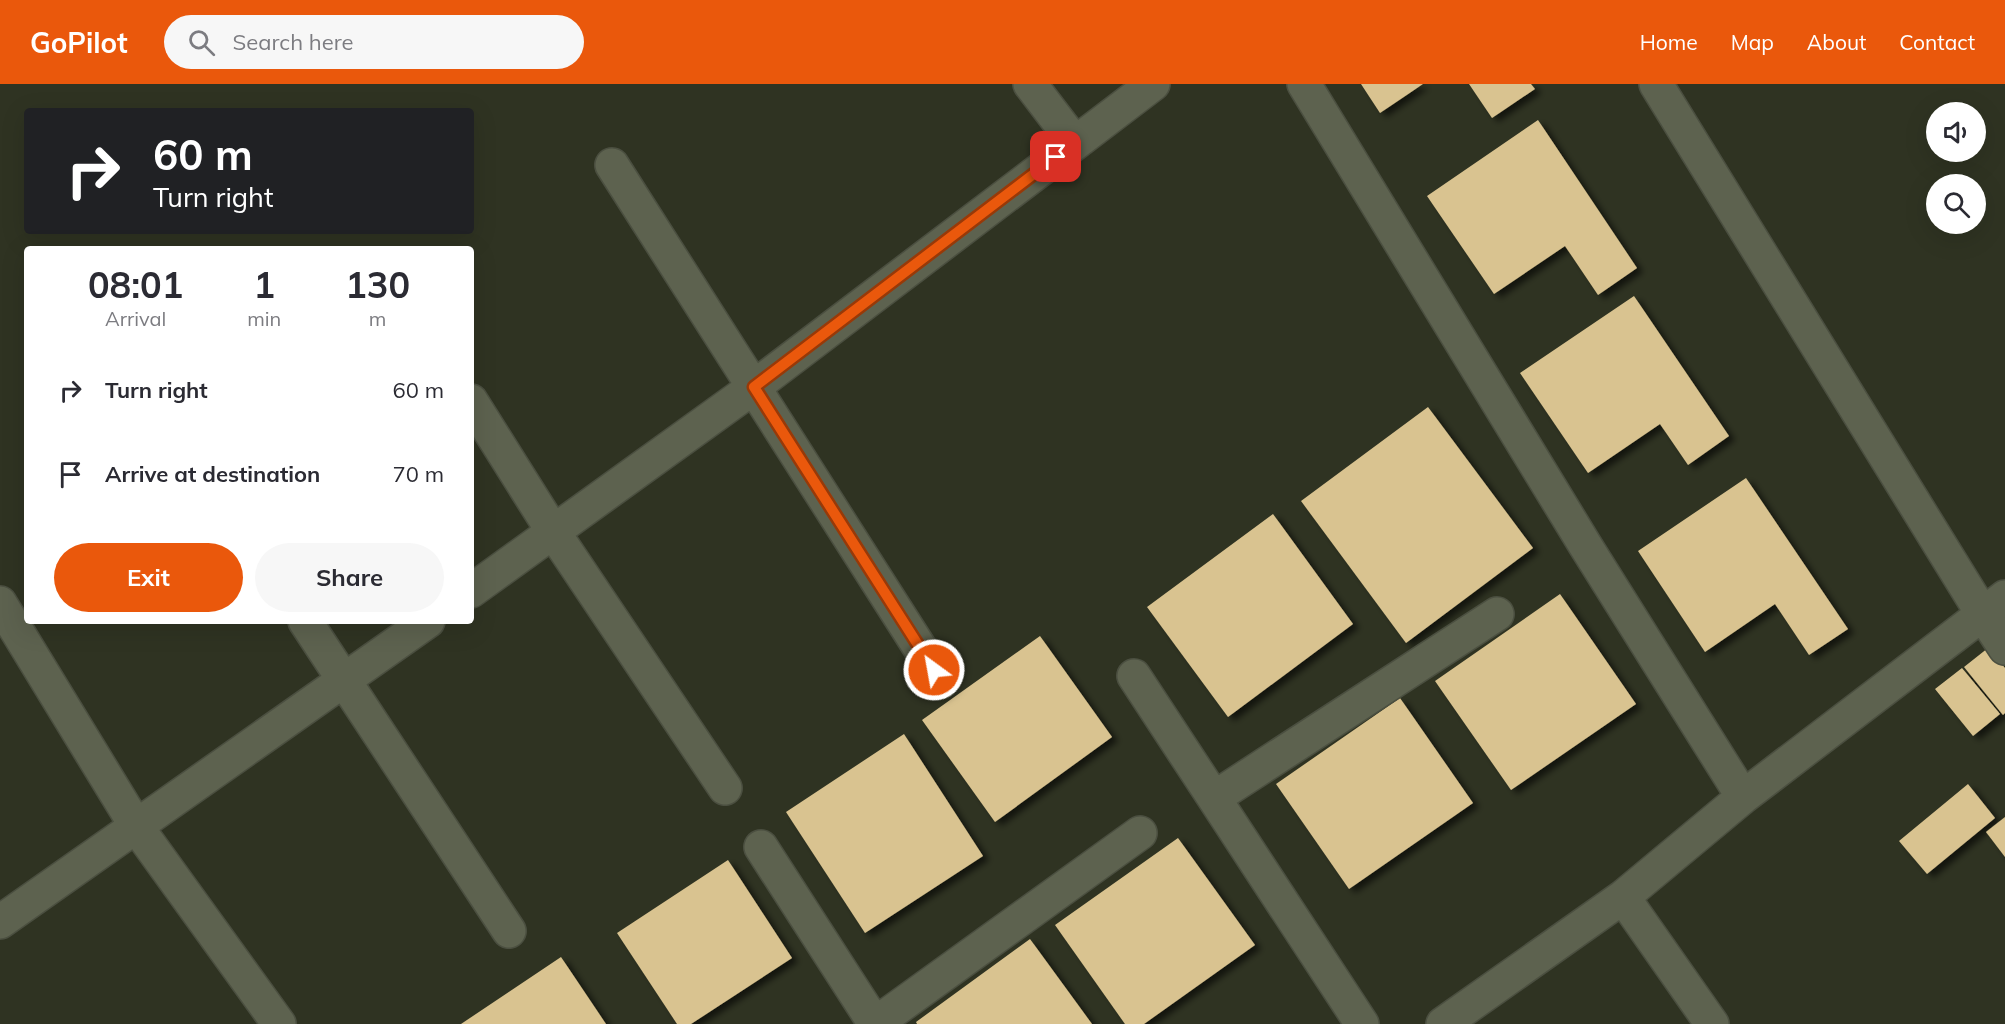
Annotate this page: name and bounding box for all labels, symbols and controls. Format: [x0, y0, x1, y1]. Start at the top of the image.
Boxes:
search box [164, 15, 584, 69]
text: GoPilot [30, 25, 128, 60]
icon: search [185, 26, 218, 59]
text: Search here [233, 28, 354, 56]
text: Home [1640, 29, 1698, 55]
text: Map [1731, 29, 1774, 55]
text: About [1807, 29, 1866, 55]
text: Contact [1899, 29, 1975, 55]
map controls [1926, 102, 1986, 234]
button: sound [1926, 102, 1986, 162]
text: 60 m [153, 128, 253, 181]
pin [1030, 131, 1081, 182]
icon: right [54, 132, 132, 210]
icon: arrive [1039, 140, 1072, 173]
button: search [1926, 174, 1986, 234]
text: Turn right [153, 180, 273, 214]
text: 08:01 [88, 262, 183, 307]
text: 1 [253, 262, 275, 307]
text: 130 [345, 262, 410, 307]
text: Arrival [105, 306, 166, 331]
text: min [247, 306, 281, 331]
text: m [369, 306, 386, 331]
icon: right [54, 374, 87, 407]
text: Turn right [105, 376, 208, 404]
text: 60 m [393, 376, 444, 404]
icon: arrive [54, 458, 87, 491]
text: Arrive at destination [105, 460, 320, 488]
text: 70 m [393, 460, 444, 488]
button: Exit [54, 543, 243, 612]
button: Share [255, 543, 444, 612]
position arrow [902, 638, 966, 702]

